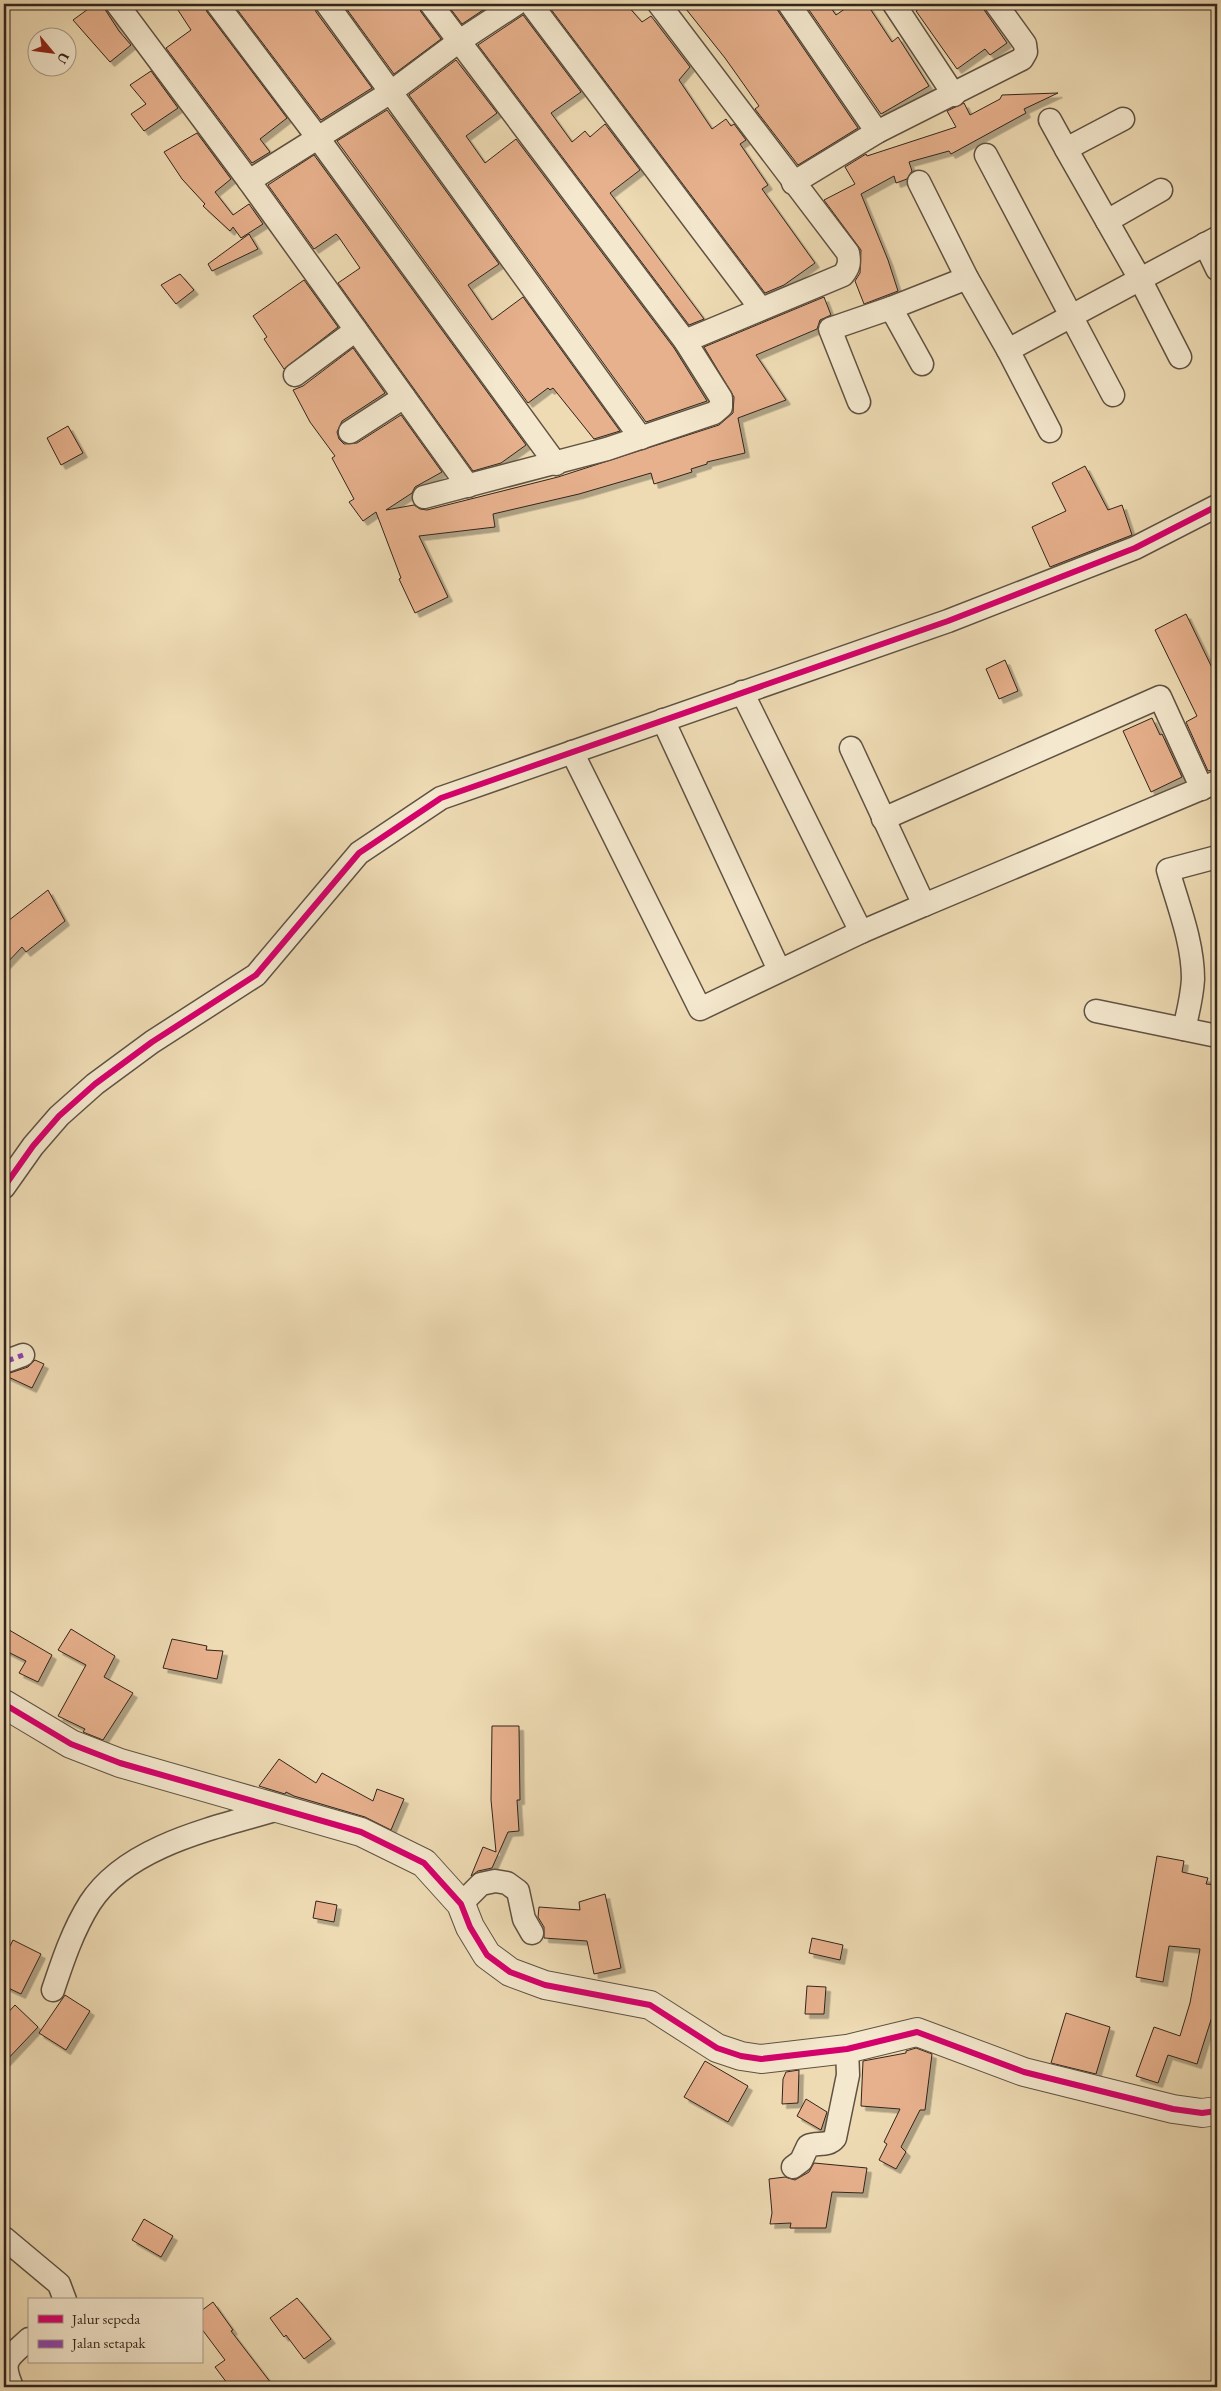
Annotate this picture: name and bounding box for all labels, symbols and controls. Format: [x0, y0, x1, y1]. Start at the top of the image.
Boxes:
north arrow [28, 28, 78, 78]
text: U [53, 49, 74, 68]
legend [28, 2298, 202, 2364]
text: Jalur sepeda [70, 2309, 140, 2328]
text: Jalan setapak [70, 2333, 146, 2352]

